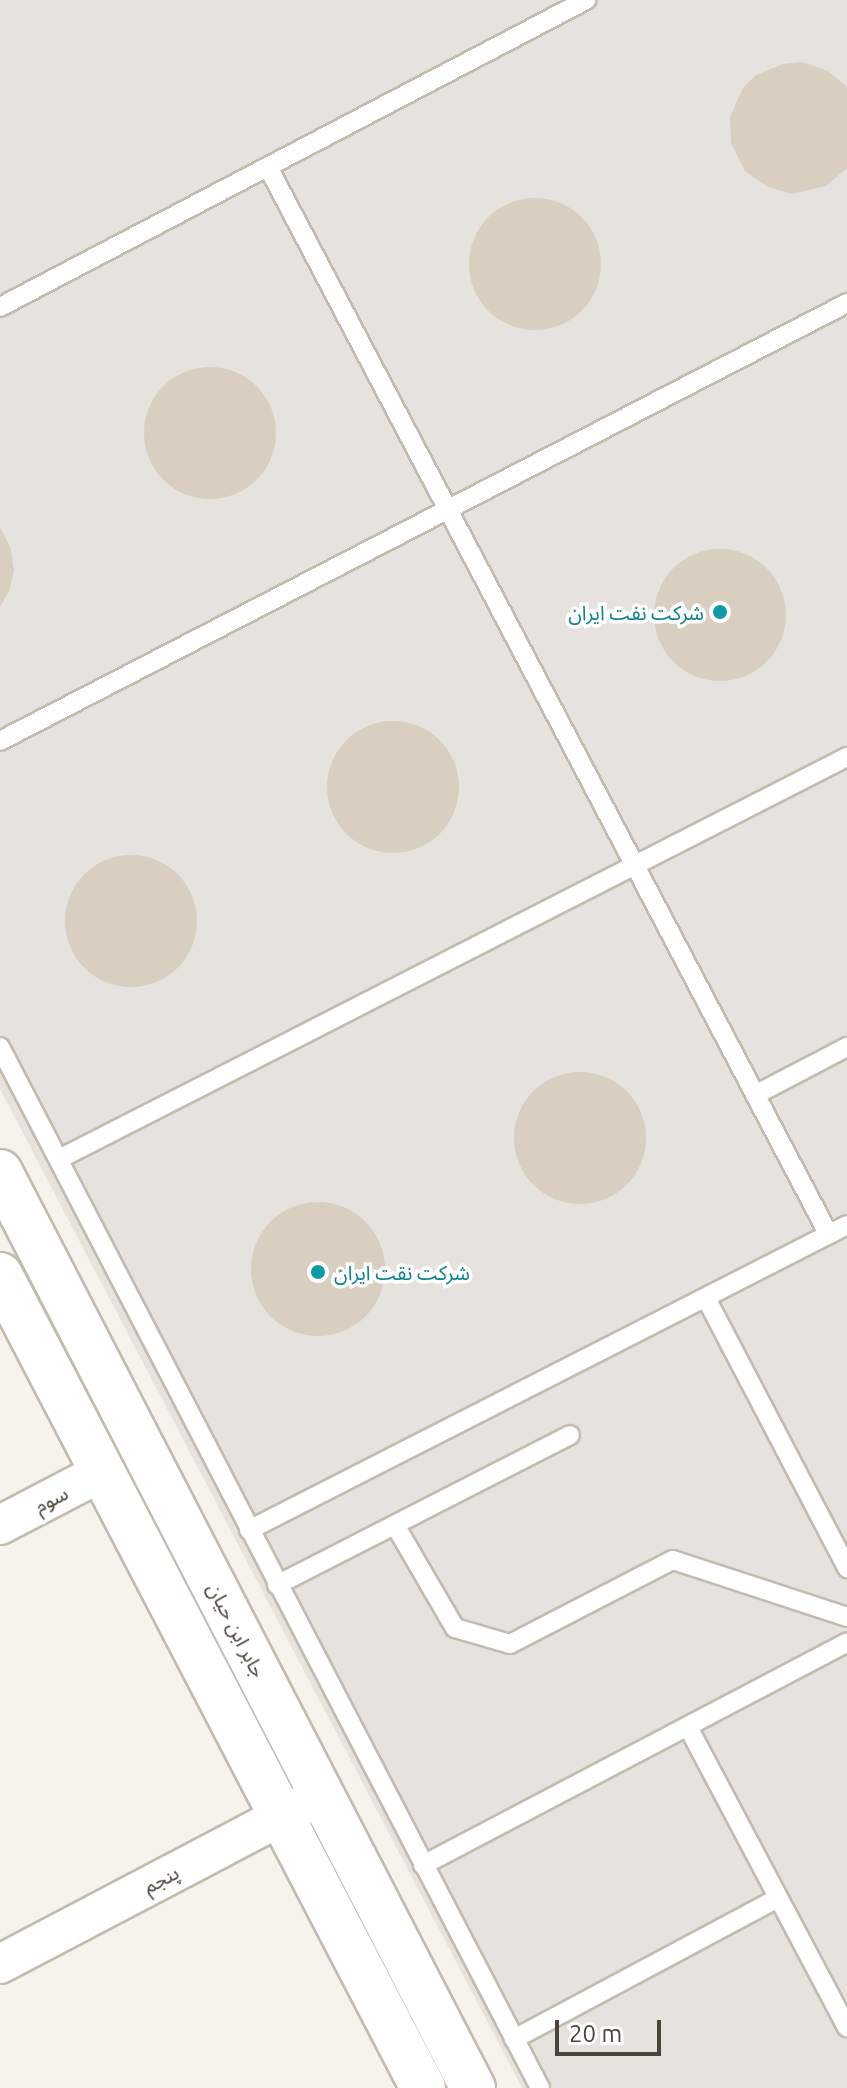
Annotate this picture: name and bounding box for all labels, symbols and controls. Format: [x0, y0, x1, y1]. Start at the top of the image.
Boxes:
place label: شرکت نفت ایران [568, 600, 704, 624]
marker: شرکت نفت ایران [711, 603, 729, 621]
place label: شرکت نقت ایران [334, 1260, 470, 1284]
marker: شرکت نقت ایران [309, 1263, 327, 1281]
street label: سوم [30, 1480, 72, 1518]
street label: جابر ابن حیان [203, 1578, 271, 1682]
street label: پنجم [139, 1860, 183, 1898]
scale bar [559, 2004, 665, 2054]
text: 20 m [569, 2020, 622, 2047]

